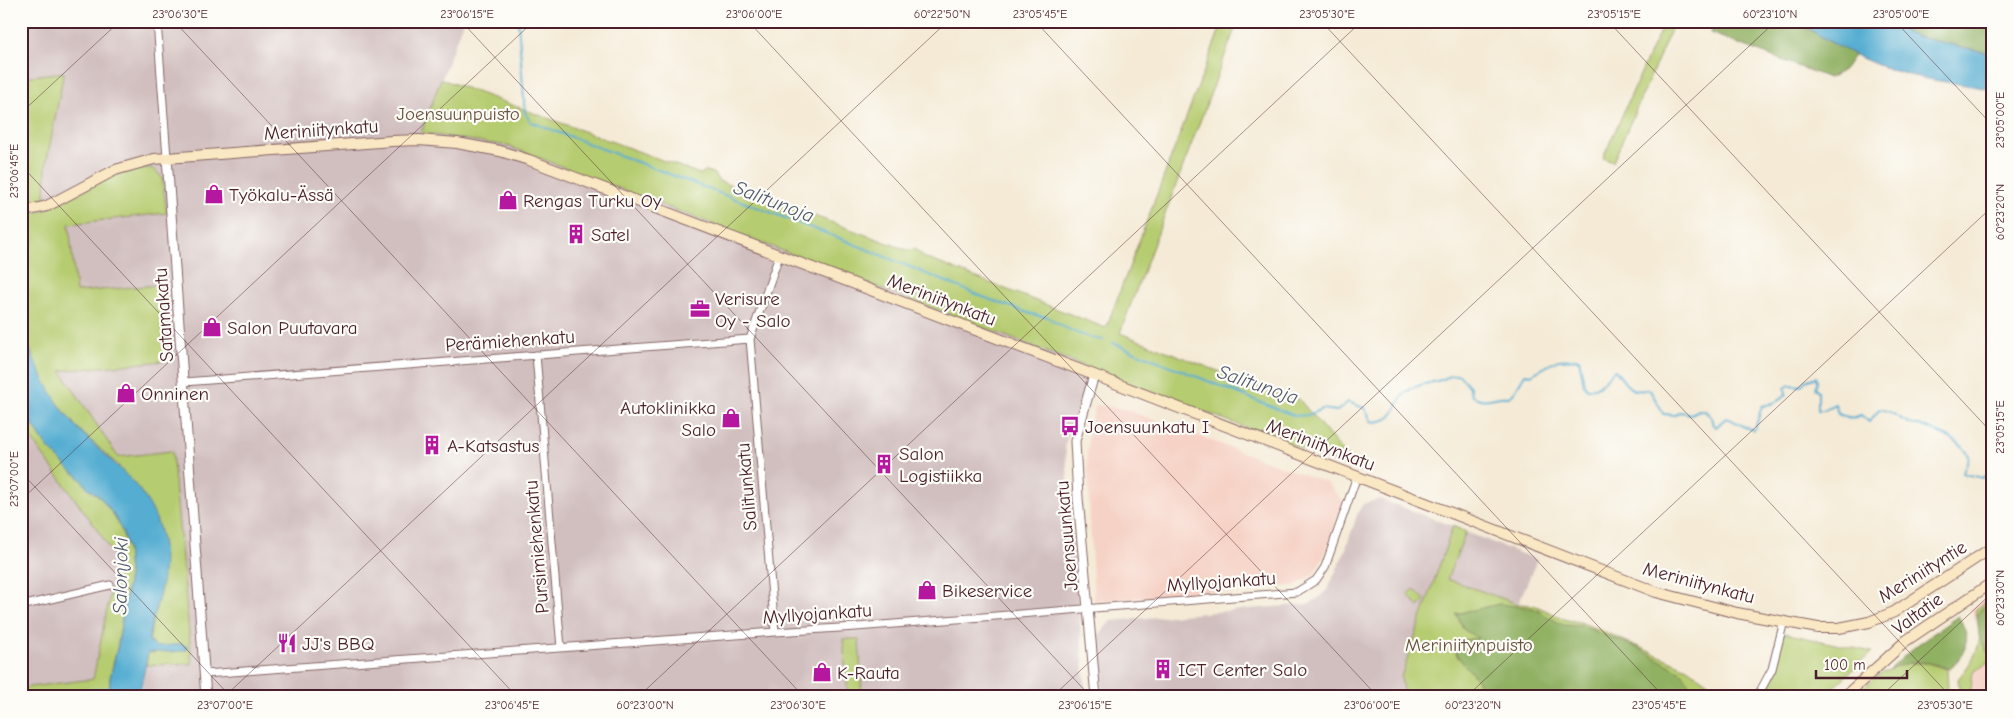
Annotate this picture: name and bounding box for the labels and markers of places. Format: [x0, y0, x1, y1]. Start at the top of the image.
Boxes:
shop icon: Työkalu-Ässä [203, 183, 225, 205]
place label: Työkalu-Ässä [229, 184, 334, 206]
shop icon: Rengas Turku Oy [497, 189, 519, 211]
place label: Rengas Turku Oy [523, 190, 662, 212]
building icon: Satel [565, 223, 587, 245]
place label: Satel [591, 224, 630, 246]
place label: Verisure Oy - Salo [715, 288, 791, 332]
office icon: Verisure Oy - Salo [689, 298, 711, 320]
shop icon: Salon Puutavara [201, 316, 223, 338]
place label: Salon Puutavara [227, 317, 357, 339]
shop icon: Onninen [115, 382, 137, 404]
place label: Onninen [141, 383, 209, 405]
place label: Autoklinikka Salo [620, 397, 716, 441]
shop icon: Autoklinikka Salo [720, 407, 742, 429]
bus stop icon: Joensuunkatu I [1059, 415, 1081, 437]
place label: Joensuunkatu I [1085, 416, 1209, 438]
building icon: A-Katsastus [421, 434, 443, 456]
place label: A-Katsastus [447, 435, 540, 457]
place label: Salon Logistiikka [899, 443, 982, 487]
building icon: Salon Logistiikka [873, 453, 895, 475]
shop icon: Bikeservice [916, 579, 938, 601]
place label: Bikeservice [942, 580, 1032, 602]
restaurant icon: JJ's BBQ [276, 632, 298, 654]
place label: JJ's BBQ [302, 633, 374, 655]
building icon: ICT Center Salo [1152, 658, 1174, 680]
place label: ICT Center Salo [1178, 659, 1307, 681]
shop icon: K-Rauta [811, 661, 833, 683]
place label: K-Rauta [837, 662, 900, 684]

